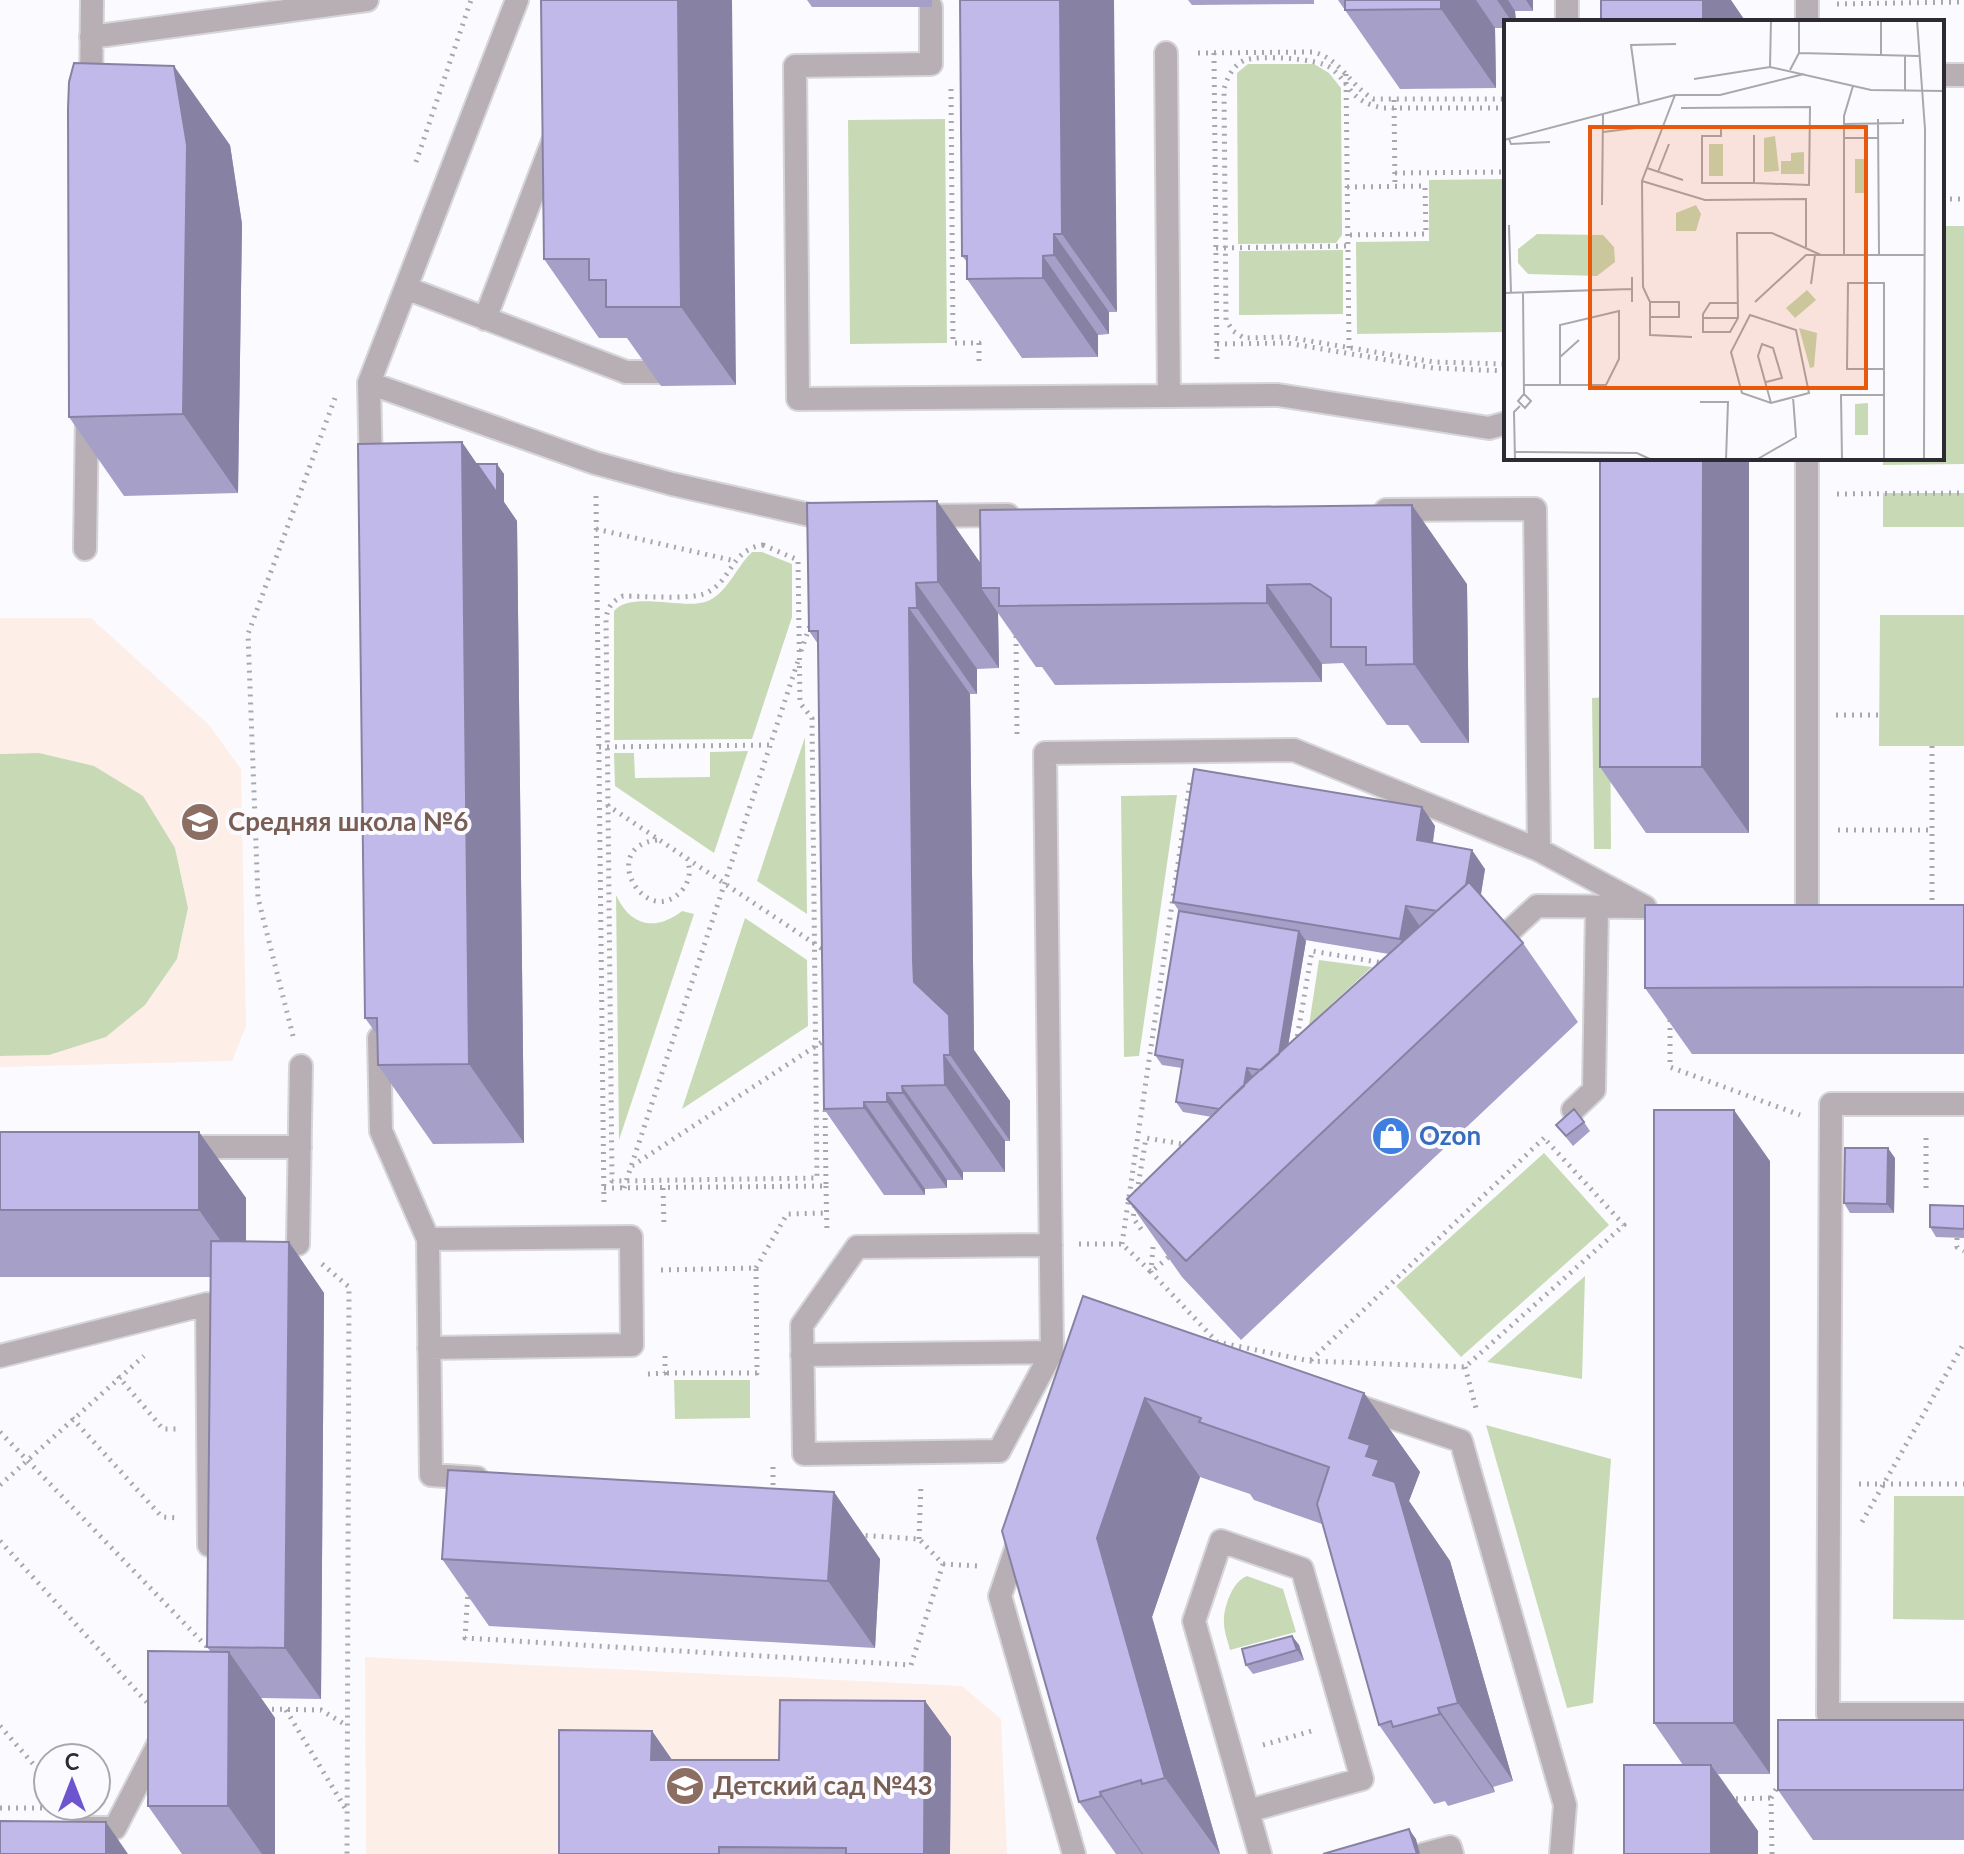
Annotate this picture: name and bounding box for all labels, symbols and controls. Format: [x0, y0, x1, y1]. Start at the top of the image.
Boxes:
inset map [1504, 20, 1944, 460]
school or university icon: Средняя школа №6 [179, 801, 221, 843]
place label: Средняя школа №6 [228, 805, 468, 837]
shop icon: Ozon [1370, 1115, 1412, 1157]
place label: Ozon [1419, 1119, 1481, 1151]
north arrow [32, 1742, 112, 1822]
text: С [65, 1748, 80, 1775]
school or university icon: Детский сад №43 [664, 1765, 706, 1807]
place label: Детский сад №43 [713, 1769, 933, 1801]

